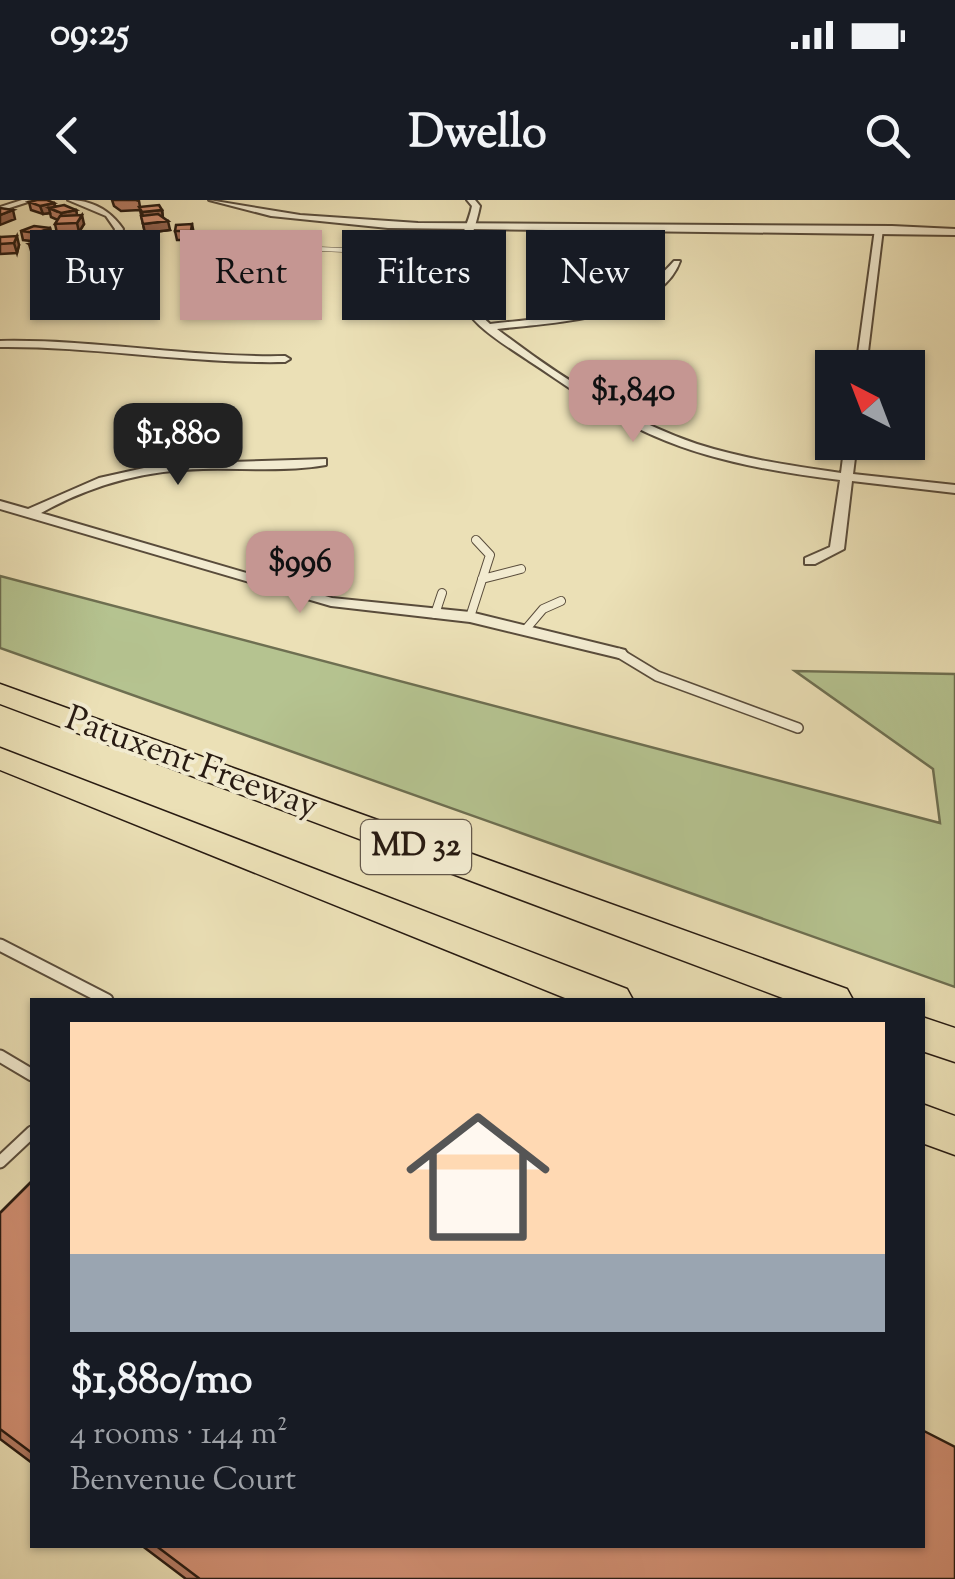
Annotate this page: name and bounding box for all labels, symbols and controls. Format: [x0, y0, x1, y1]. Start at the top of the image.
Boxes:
text: 09:25 [50, 8, 129, 62]
text: Dwello [408, 103, 547, 168]
icon: back [40, 108, 95, 163]
icon: search [860, 108, 915, 163]
chip: Buy [30, 230, 160, 320]
chip: Rent [180, 230, 322, 320]
chip: Filters [342, 230, 506, 320]
chip: New [526, 230, 665, 320]
north arrow [815, 350, 925, 460]
map controls [815, 350, 925, 460]
pin: $1,840 [552, 360, 714, 445]
text: $1,840 [591, 369, 675, 415]
pin: $1,880 [97, 403, 259, 488]
text: $1,880 [136, 412, 220, 458]
pin: $996 [241, 531, 359, 616]
text: $996 [268, 540, 332, 586]
street label: Patuxent Freeway [58, 695, 324, 833]
road number: MD 32 [361, 820, 471, 874]
icon: home [388, 1087, 568, 1267]
text: $1,880/mo [70, 1352, 252, 1412]
text: 4 rooms · 144 m² [70, 1412, 288, 1458]
text: Benvenue Court [70, 1458, 296, 1504]

